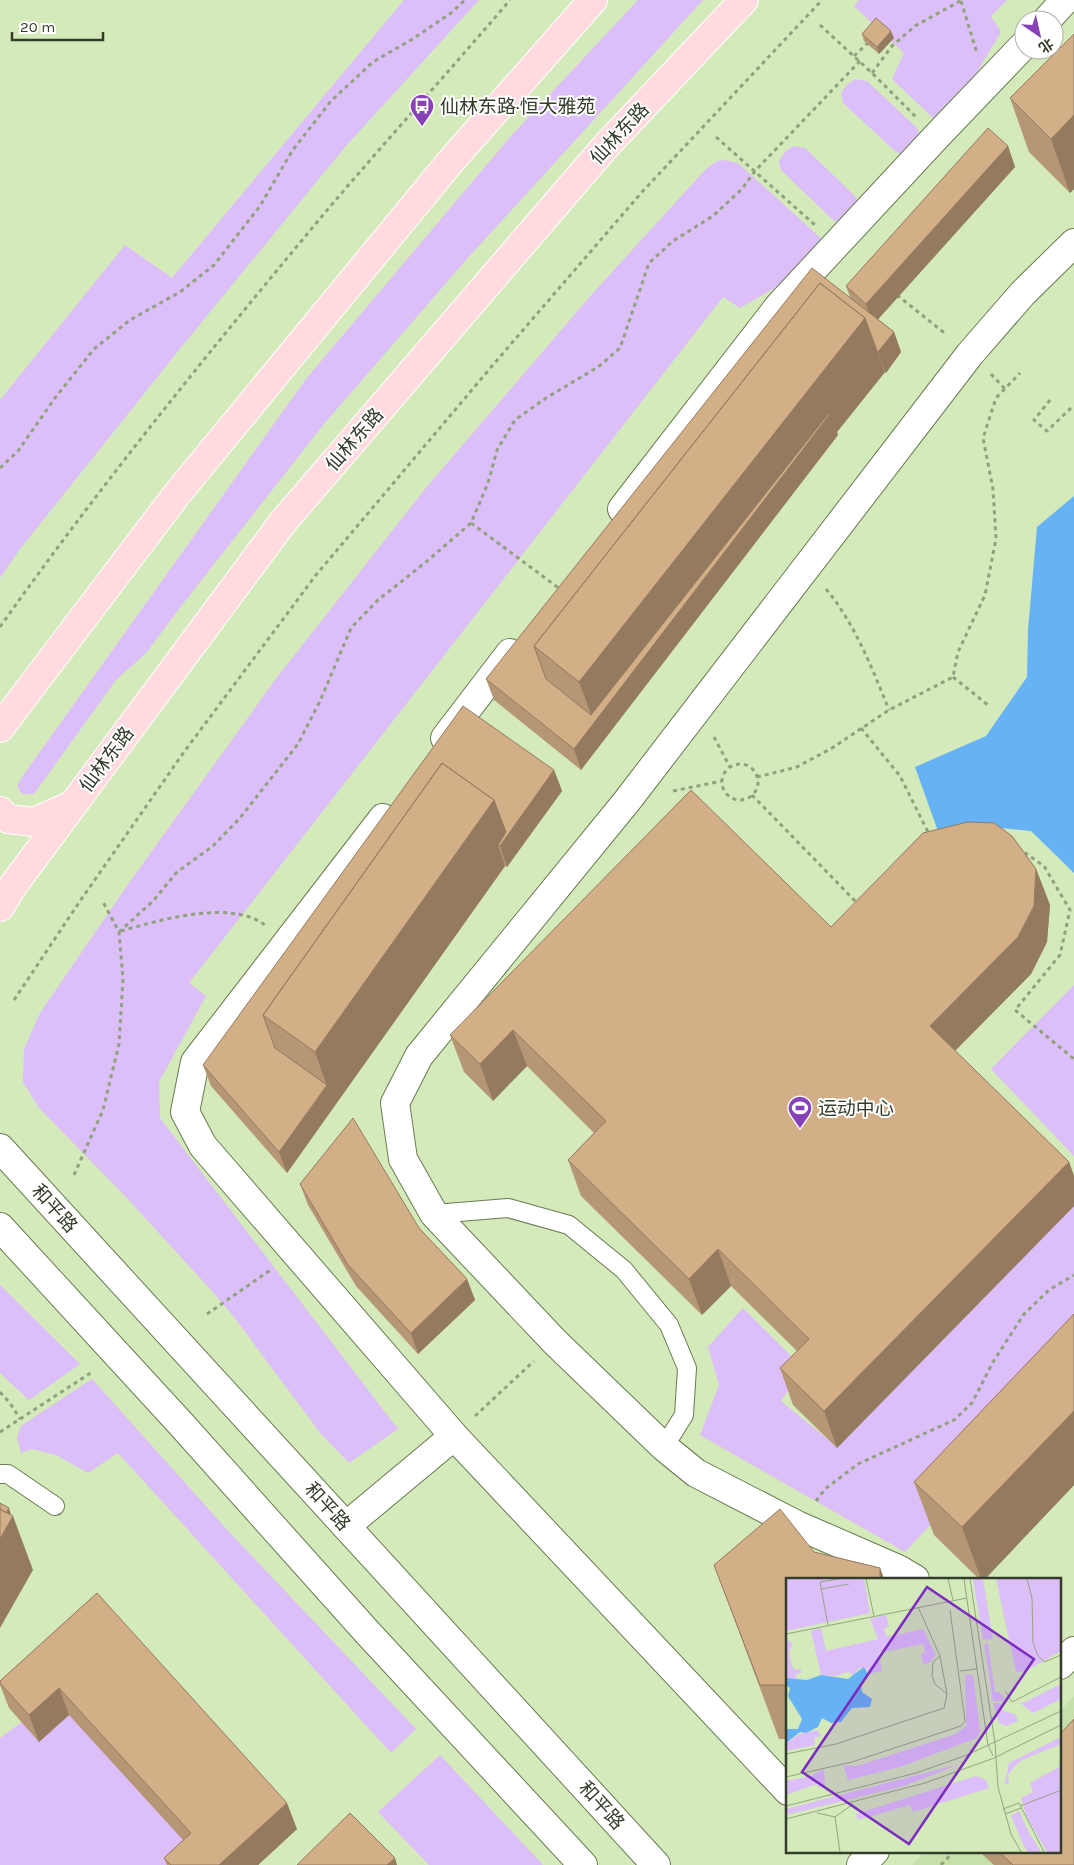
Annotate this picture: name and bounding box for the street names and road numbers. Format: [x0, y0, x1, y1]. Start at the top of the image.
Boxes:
street label: 仙林东路 [586, 98, 654, 169]
street label: 仙林东路 [322, 404, 388, 476]
street label: 仙林东路 [75, 723, 138, 797]
street label: 和平路 [27, 1180, 82, 1237]
street label: 和平路 [300, 1478, 355, 1535]
street label: 和平路 [574, 1777, 629, 1834]

